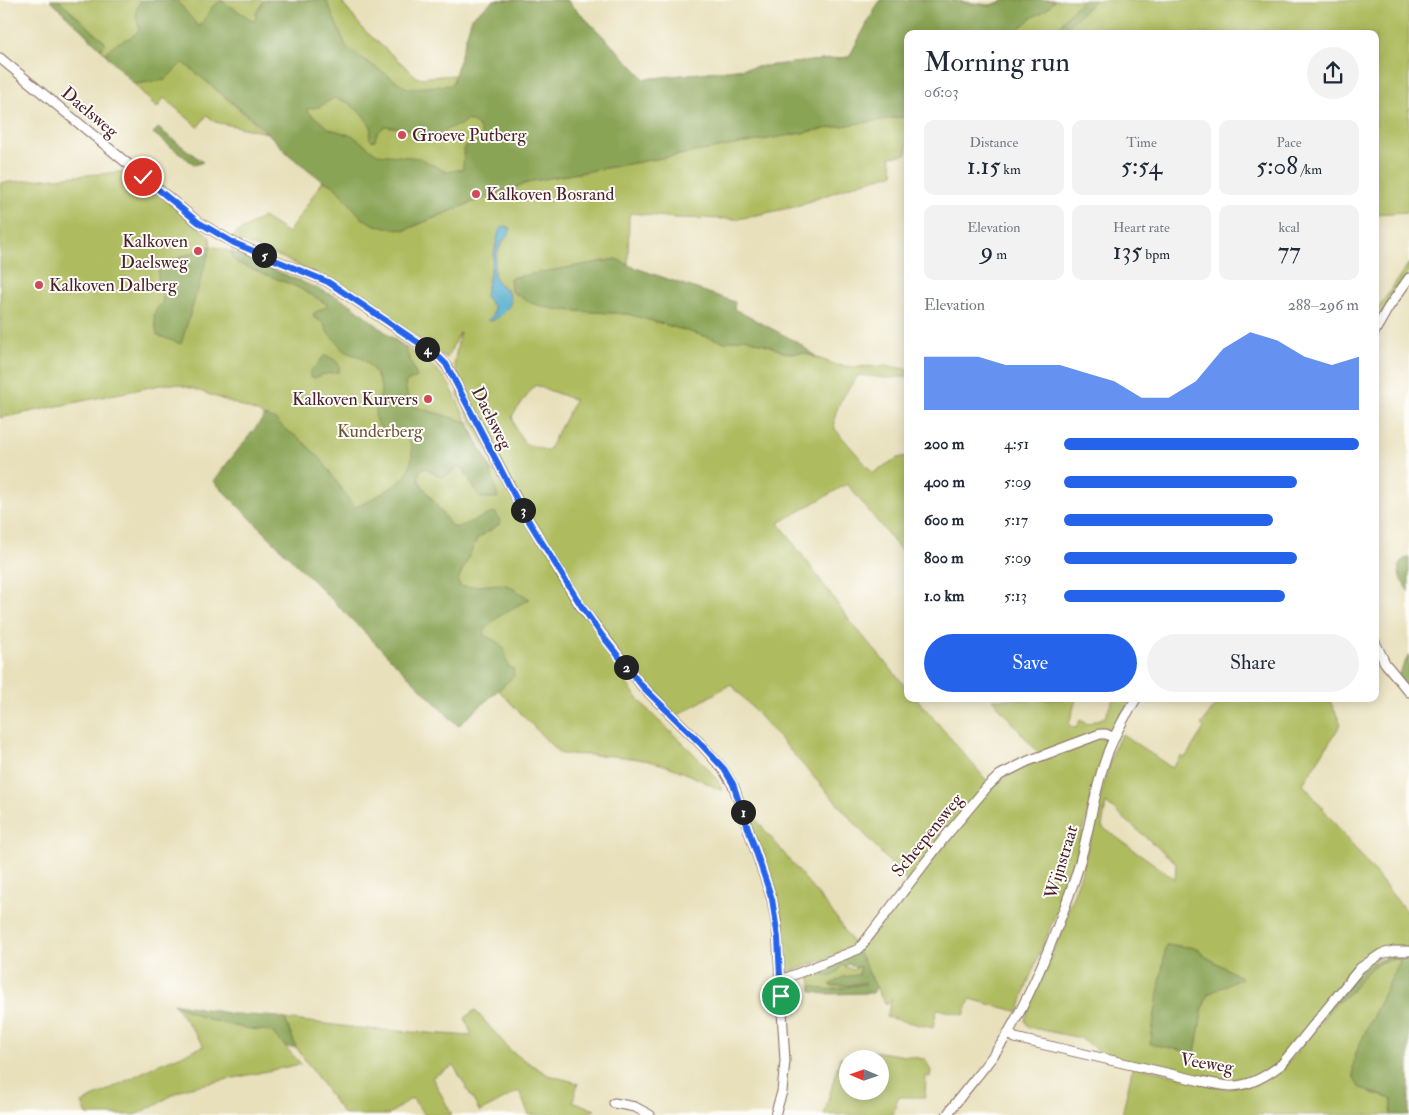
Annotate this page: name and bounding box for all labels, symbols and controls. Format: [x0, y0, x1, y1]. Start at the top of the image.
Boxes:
text: Morning run [924, 45, 1070, 80]
button: share [1307, 47, 1359, 99]
street label: Daelsweg [56, 82, 124, 144]
text: 06:03 [924, 82, 959, 102]
place label: Groeve Putberg [412, 124, 527, 147]
marker: Groeve Putberg [396, 129, 408, 141]
text: Distance [969, 134, 1018, 151]
text: Time [1126, 134, 1157, 151]
text: Pace [1277, 134, 1302, 151]
text: 1.15 [967, 151, 1000, 182]
text: 5:54 [1121, 151, 1162, 182]
text: 5:08 [1256, 151, 1298, 182]
pin [122, 156, 164, 198]
text: km [1000, 161, 1021, 178]
text: /km [1298, 161, 1322, 178]
icon: check [129, 163, 157, 191]
place label: Kalkoven Bosrand [486, 183, 615, 206]
marker: Kalkoven Bosrand [470, 188, 482, 200]
text: Elevation [967, 219, 1021, 236]
text: Heart rate [1113, 219, 1170, 236]
text: kcal [1278, 219, 1300, 236]
place label: Kalkoven Daelsweg [120, 230, 189, 274]
text: 9 [981, 236, 993, 267]
text: 135 [1113, 236, 1142, 267]
text: 77 [1278, 236, 1301, 267]
pin: 5 [252, 242, 276, 268]
marker: Kalkoven Daelsweg [192, 245, 204, 257]
text: m [993, 246, 1007, 263]
text: bpm [1142, 246, 1170, 263]
text: 5 [261, 247, 268, 264]
place label: Kalkoven Dalberg [49, 274, 178, 297]
marker: Kalkoven Dalberg [33, 279, 45, 291]
text: Elevation [924, 295, 985, 315]
text: 288–296 m [1288, 295, 1359, 315]
pin: 4 [414, 336, 440, 362]
text: 4 [424, 341, 431, 358]
street label: Daelsweg [466, 383, 518, 455]
place label: Kalkoven Kurvers [292, 388, 418, 411]
marker: Kalkoven Kurvers [422, 393, 434, 405]
park label: Kunderberg [337, 420, 424, 443]
text: 200 m [924, 434, 964, 454]
text: 4:51 [1004, 434, 1029, 454]
text: 400 m [924, 472, 965, 492]
text: 5:09 [1004, 472, 1031, 492]
pin: 3 [510, 498, 536, 522]
text: 3 [521, 502, 526, 519]
text: 600 m [924, 510, 964, 530]
text: 5:17 [1004, 510, 1028, 530]
text: 800 m [924, 548, 964, 568]
text: 5:09 [1004, 548, 1031, 568]
text: 1.0 km [924, 586, 964, 606]
text: 5:13 [1004, 586, 1027, 606]
button: Save [924, 634, 1137, 692]
button: Share [1147, 634, 1359, 692]
pin: 2 [614, 654, 638, 680]
text: 2 [623, 659, 630, 676]
street label: Scheepensweg [887, 788, 969, 882]
pin: 1 [730, 800, 756, 824]
text: 1 [741, 804, 746, 821]
street label: Wijnstraat [1039, 822, 1084, 903]
pin [760, 975, 802, 1017]
icon: arrive [767, 982, 795, 1010]
street label: Veeweg [1179, 1048, 1236, 1079]
north arrow [839, 1050, 889, 1100]
map controls [839, 1050, 889, 1100]

